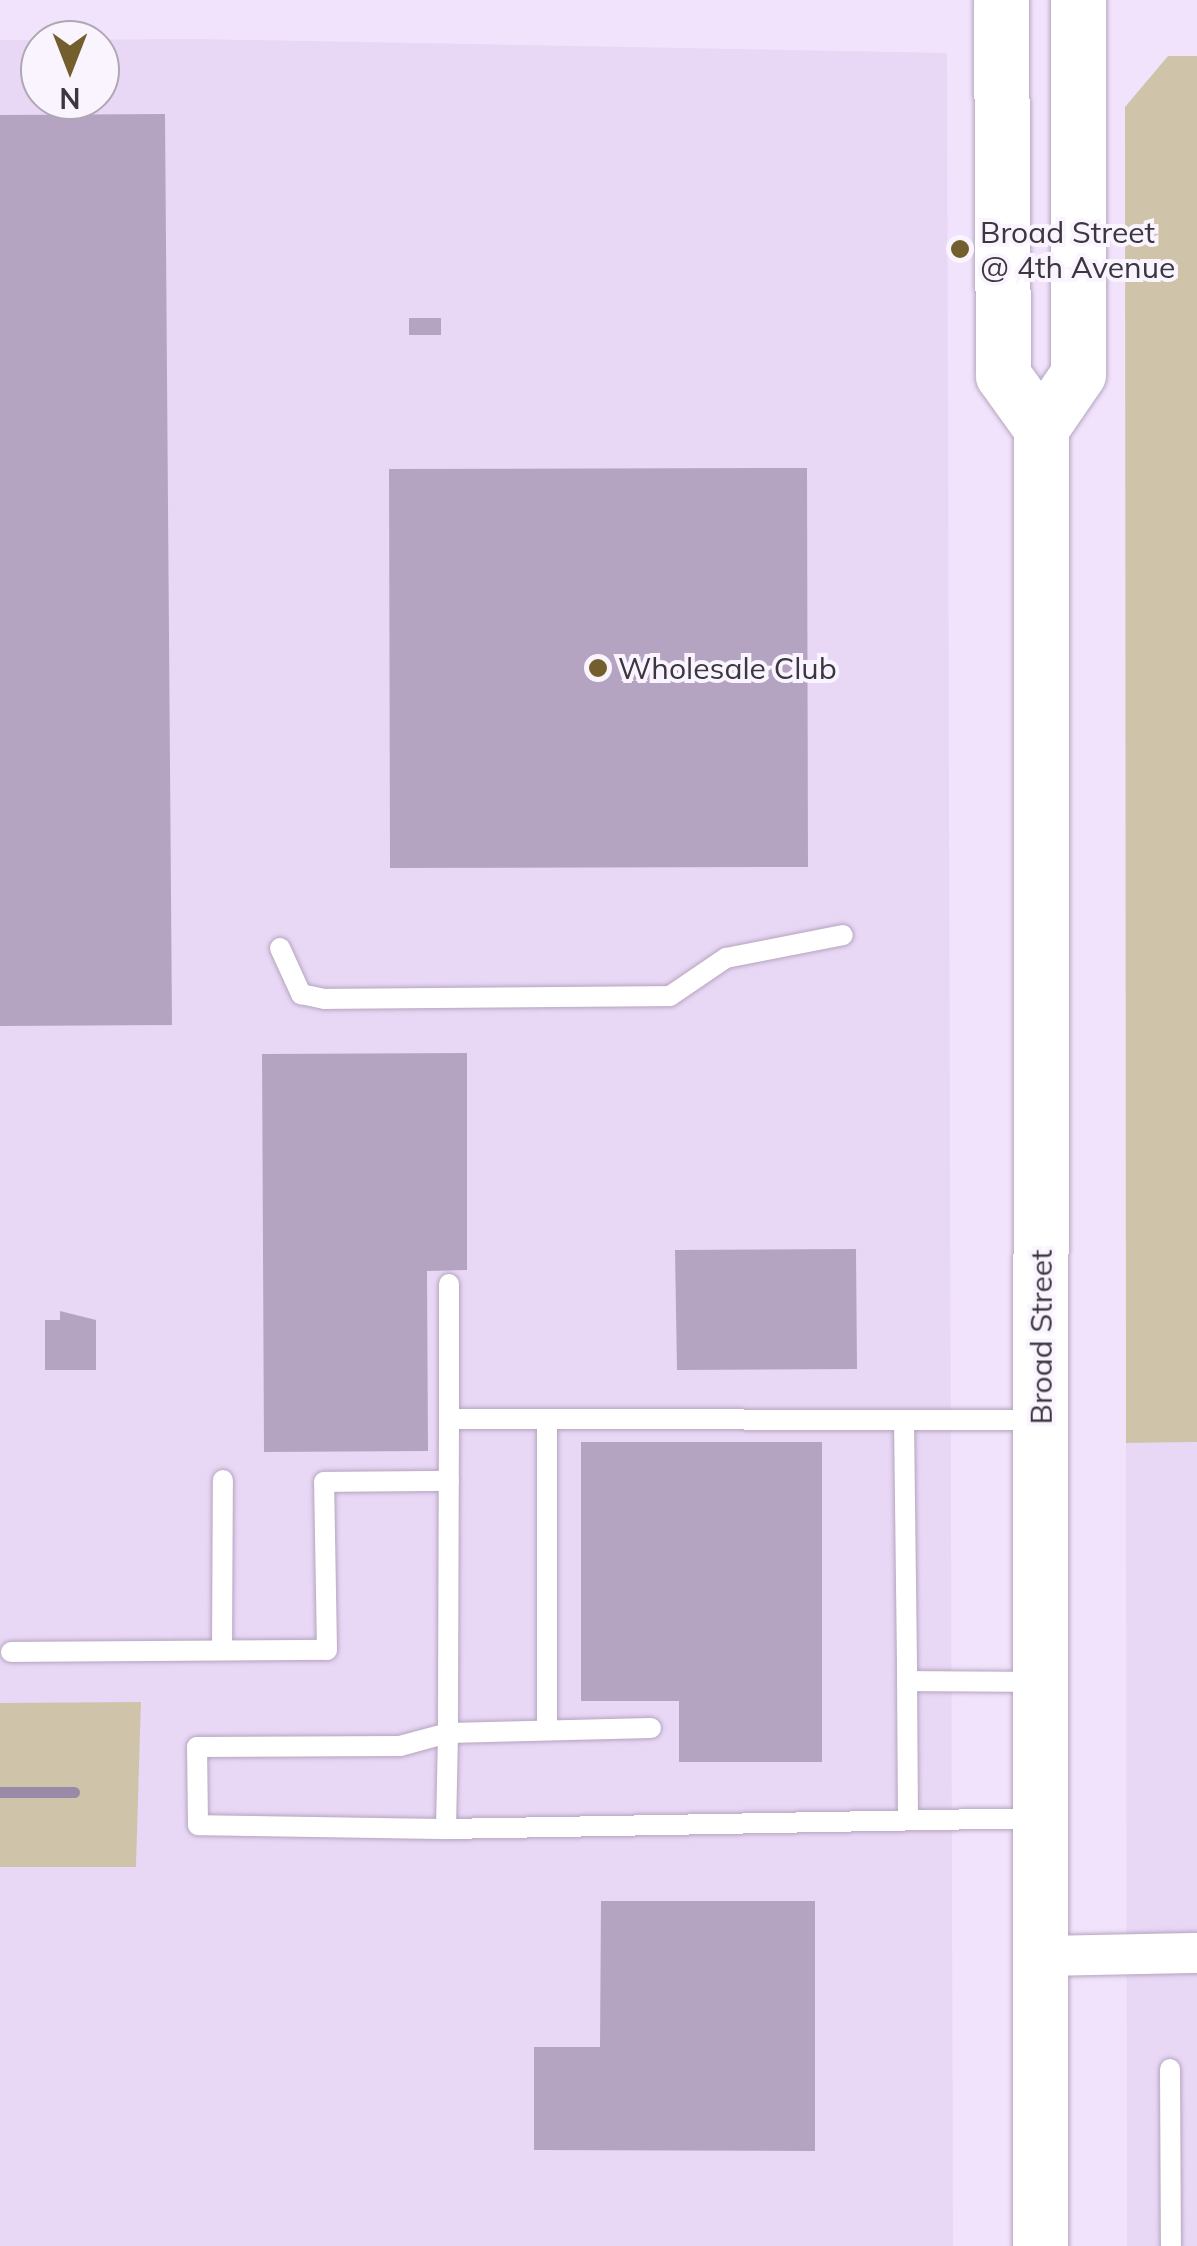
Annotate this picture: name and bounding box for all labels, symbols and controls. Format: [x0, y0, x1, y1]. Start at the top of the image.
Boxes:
north arrow [20, 20, 120, 120]
text: N [59, 81, 81, 116]
place label: Broad Street @ 4th Avenue [980, 214, 1175, 284]
marker: Broad Street @ 4th Avenue [949, 238, 971, 260]
place label: Wholesale Club [618, 650, 837, 686]
marker: Wholesale Club [587, 657, 609, 679]
street label: Broad Street [1023, 1249, 1059, 1425]

